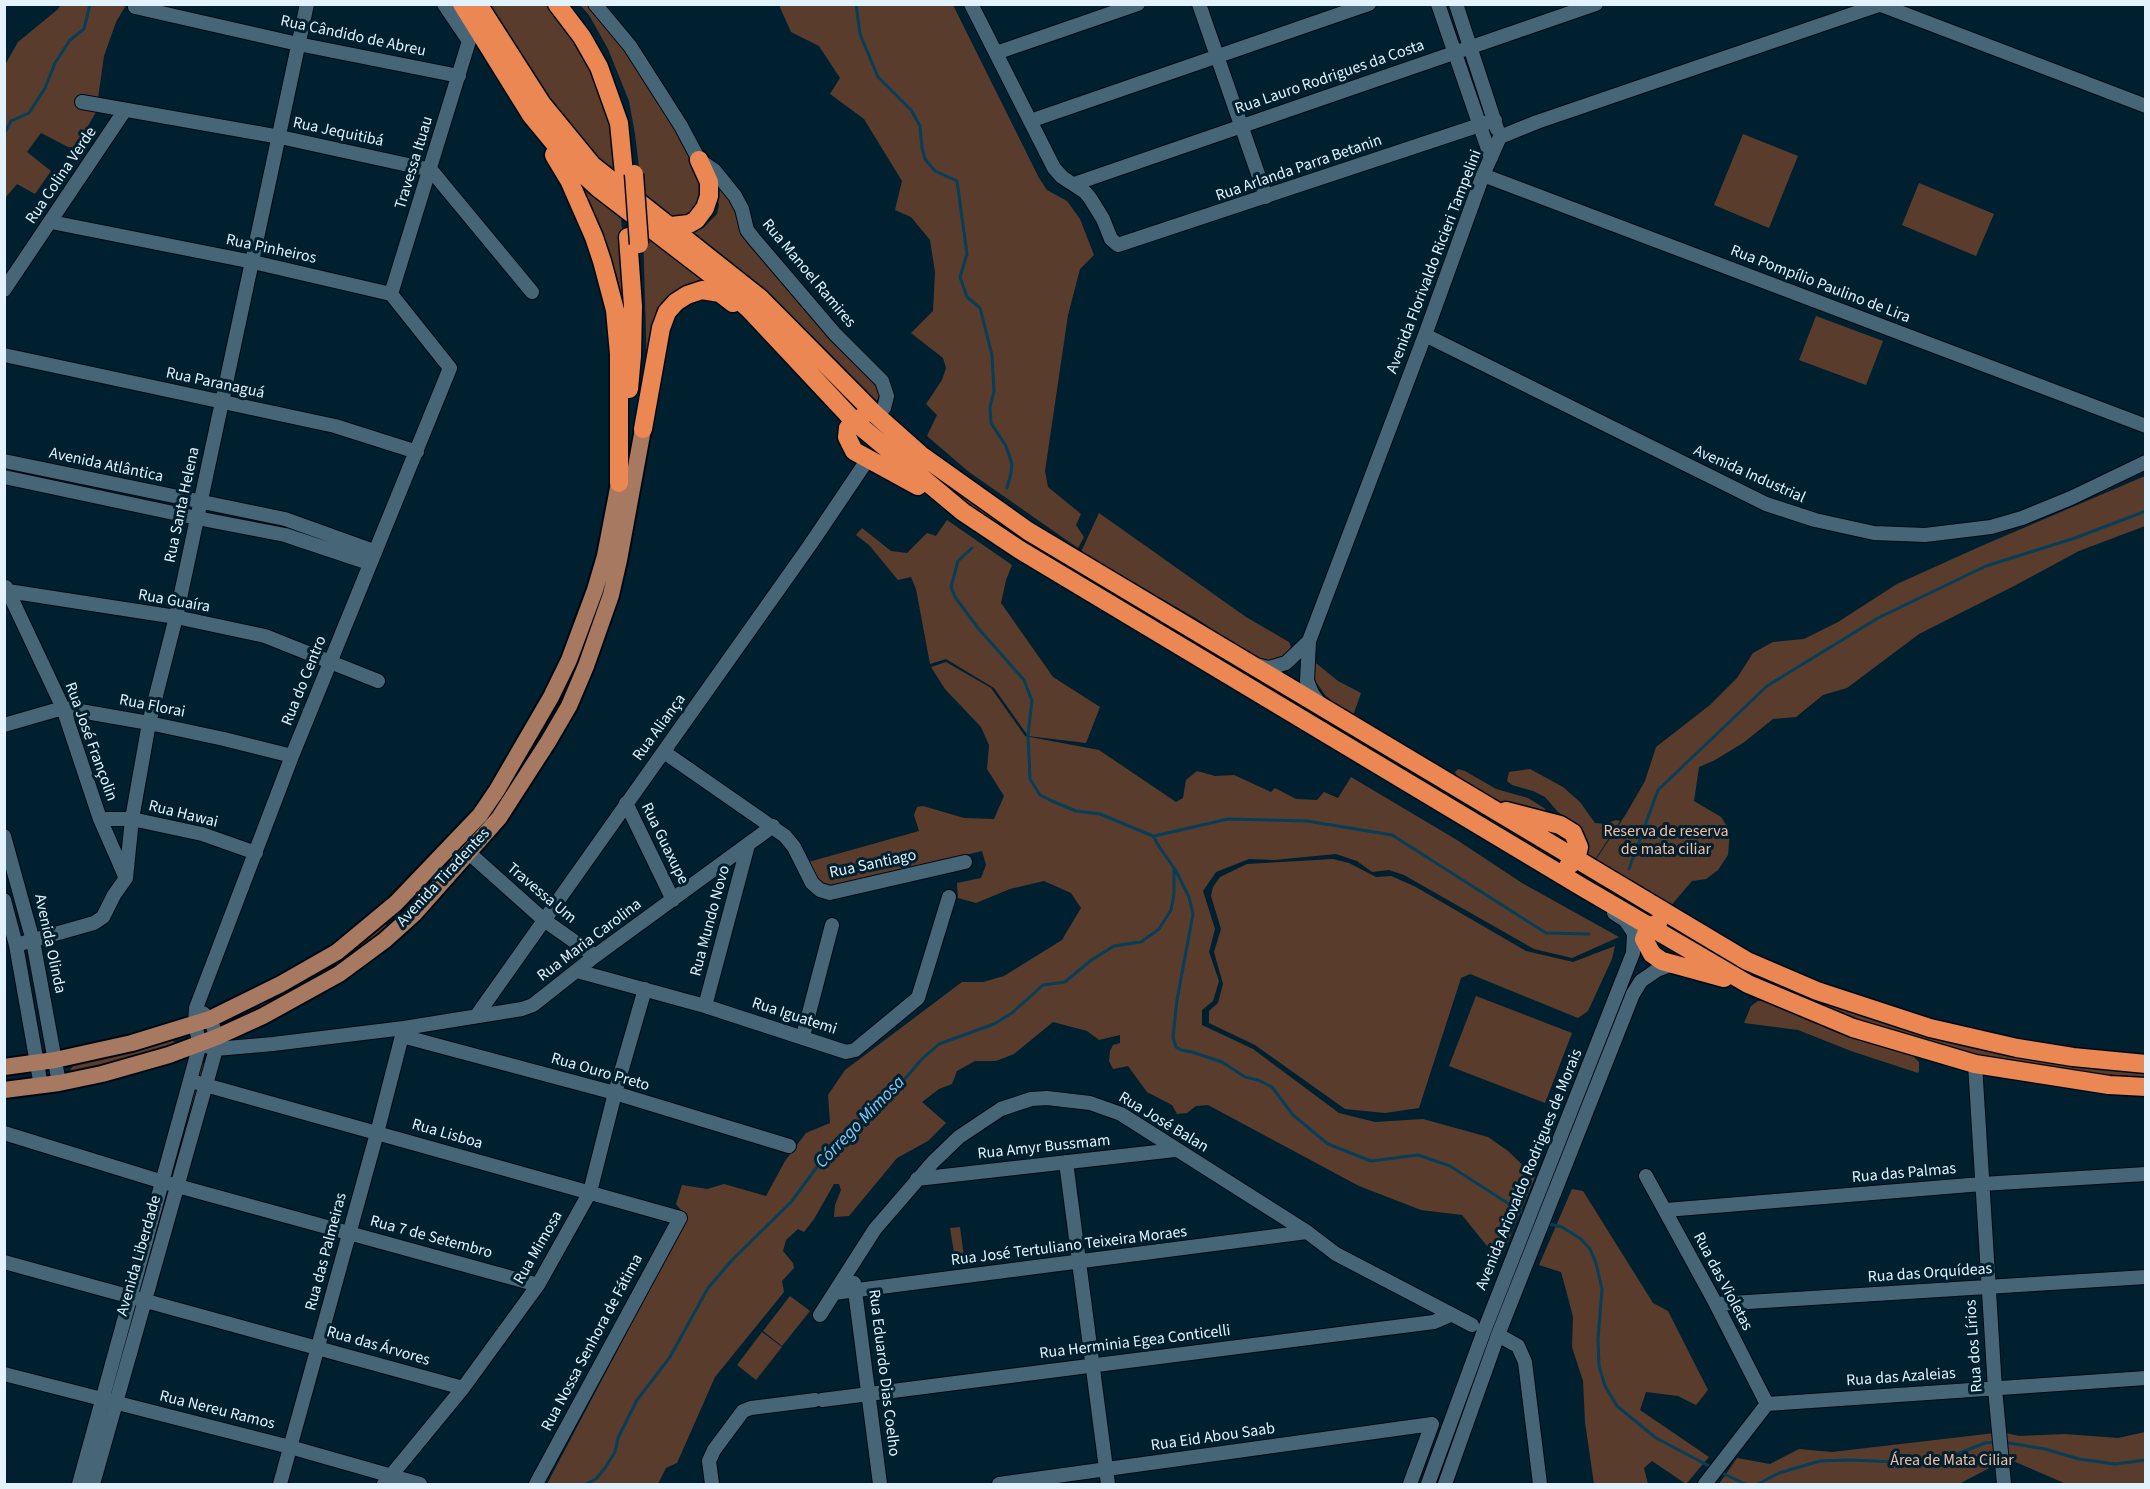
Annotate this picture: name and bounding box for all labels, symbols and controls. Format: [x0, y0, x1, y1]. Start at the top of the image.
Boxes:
street label: Rua Cândido de Abreu [279, 12, 427, 62]
street label: Rua Lauro Rodrigues da Costa [1233, 37, 1427, 119]
street label: Rua Jequitibá [291, 114, 385, 152]
street label: Travessa Ituau [392, 114, 438, 212]
street label: Rua Colina Verde [22, 124, 102, 228]
street label: Rua Arlanda Parra Betanin [1213, 132, 1385, 206]
street label: Avenida Florivaldo Ricieri Tampelini [1383, 147, 1487, 377]
street label: Rua Manoel Ramires [757, 216, 859, 332]
street label: Rua Pinheiros [224, 231, 318, 269]
street label: Rua Pompílio Paulino de Lira [1727, 242, 1913, 328]
street label: Rua Paranaguá [164, 364, 266, 404]
street label: Avenida Industrial [1690, 442, 1808, 508]
street label: Avenida Atlântica [47, 445, 165, 487]
street label: Rua Santa Helena [161, 445, 205, 565]
street label: Rua Guaíra [136, 586, 212, 618]
street label: Rua do Centro [278, 633, 332, 729]
street label: Rua José Françolin [60, 680, 120, 804]
street label: Rua Florai [117, 691, 187, 723]
street label: Rua Aliança [629, 691, 691, 765]
street label: Rua Hawai [146, 797, 220, 833]
street label: Rua Guaxupe [636, 800, 692, 888]
park label: Reserva de reserva de mata ciliar [1603, 822, 1729, 860]
street label: Avenida Tiradentes [393, 825, 495, 931]
street label: Rua Santiago [828, 846, 918, 884]
street label: Travessa Um [502, 859, 580, 929]
street label: Rua Mundo Novo [687, 863, 735, 979]
street label: Avenida Olinda [29, 893, 69, 995]
street label: Rua Maria Carolina [534, 896, 646, 986]
street label: Rua Iguatemi [749, 994, 839, 1040]
street label: Avenida Ariovaldo Rodrigues de Morais [1473, 1047, 1587, 1293]
street label: Rua Ouro Preto [548, 1050, 652, 1096]
water label: Córrego Mimosa [812, 1072, 910, 1174]
street label: Rua José Balan [1115, 1089, 1211, 1157]
street label: Rua Lisboa [409, 1116, 485, 1154]
street label: Rua Amyr Bussmam [977, 1131, 1111, 1165]
street label: Rua das Palmas [1851, 1160, 1957, 1188]
street label: Rua das Palmeiras [302, 1191, 352, 1313]
street label: Avenida Liberdade [114, 1194, 166, 1318]
street label: Rua Mimosa [510, 1208, 568, 1288]
street label: Rua 7 de Setembro [368, 1212, 494, 1264]
street label: Rua José Tertuliano Teixeira Moraes [950, 1223, 1188, 1271]
street label: Rua das Violetas [1688, 1230, 1756, 1334]
street label: Rua Nossa Senhora de Fátima [538, 1251, 648, 1435]
street label: Rua das Orquídeas [1867, 1260, 1993, 1288]
street label: Rua Eduardo Dias Coelho [863, 1288, 903, 1458]
street label: Rua dos Lírios [1962, 1299, 1988, 1393]
street label: Rua Herminia Egea Conticelli [1038, 1322, 1232, 1364]
street label: Rua das Árvores [324, 1323, 432, 1371]
street label: Rua das Azaleias [1846, 1365, 1956, 1391]
street label: Rua Nereu Ramos [157, 1387, 277, 1435]
street label: Rua Eid Abou Saab [1150, 1420, 1276, 1456]
park label: Área de Mata Ciliar [1890, 1451, 2014, 1471]

